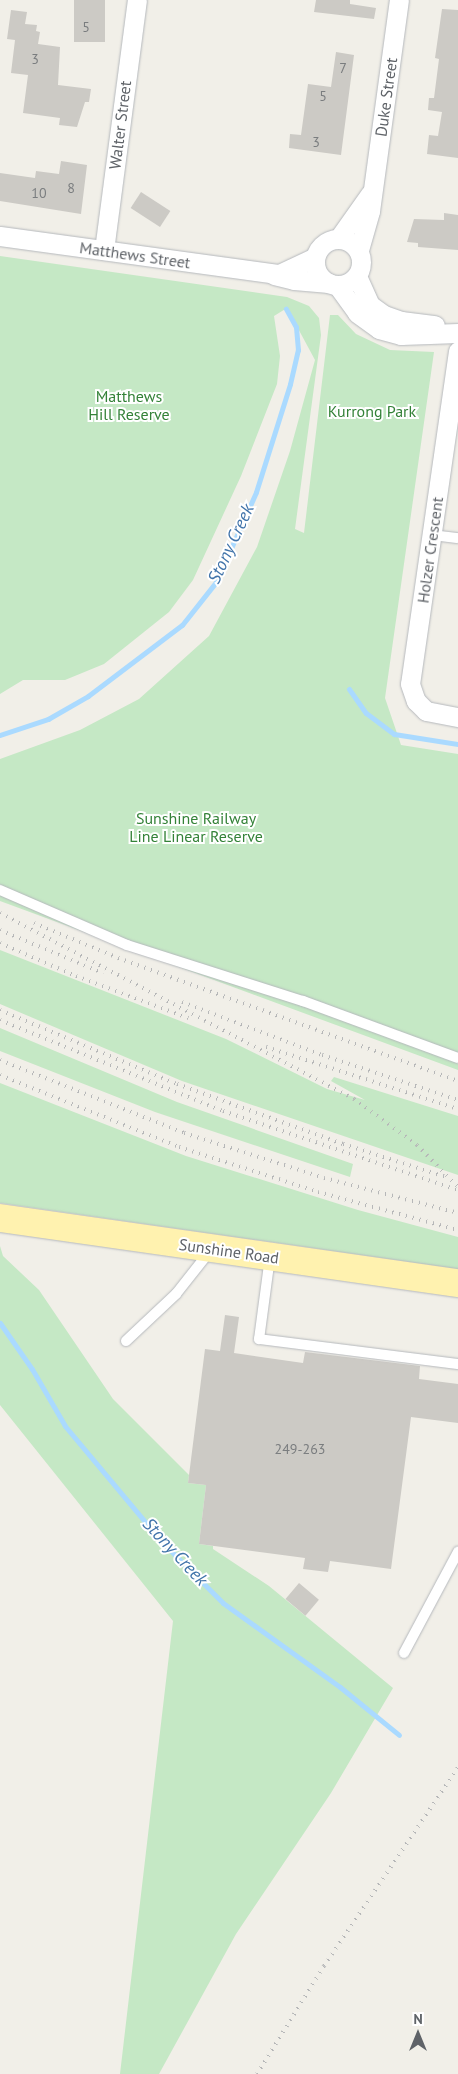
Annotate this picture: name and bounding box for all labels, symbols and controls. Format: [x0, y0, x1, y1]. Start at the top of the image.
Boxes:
house number: 5 [82, 19, 90, 35]
house number: 3 [31, 51, 39, 67]
street label: Duke Street [371, 56, 401, 138]
house number: 7 [339, 60, 347, 76]
street label: Walter Street [105, 80, 135, 170]
house number: 5 [319, 88, 327, 104]
house number: 3 [312, 134, 320, 150]
house number: 8 [67, 180, 75, 196]
house number: 10 [31, 185, 47, 201]
street label: Matthews Street [78, 238, 192, 272]
park label: Matthews Hill Reserve [88, 386, 170, 424]
park label: Kurrong Park [328, 401, 416, 421]
street label: Holzer Crescent [413, 496, 447, 604]
water label: Stony Creek [203, 501, 259, 587]
park label: Sunshine Railway Line Linear Reserve [129, 808, 263, 846]
street label: Sunshine Road [178, 1234, 280, 1268]
house number: 249-263 [275, 1441, 325, 1457]
water label: Stony Creek [138, 1513, 212, 1591]
north arrow [393, 2009, 443, 2059]
text: N [413, 2010, 423, 2028]

